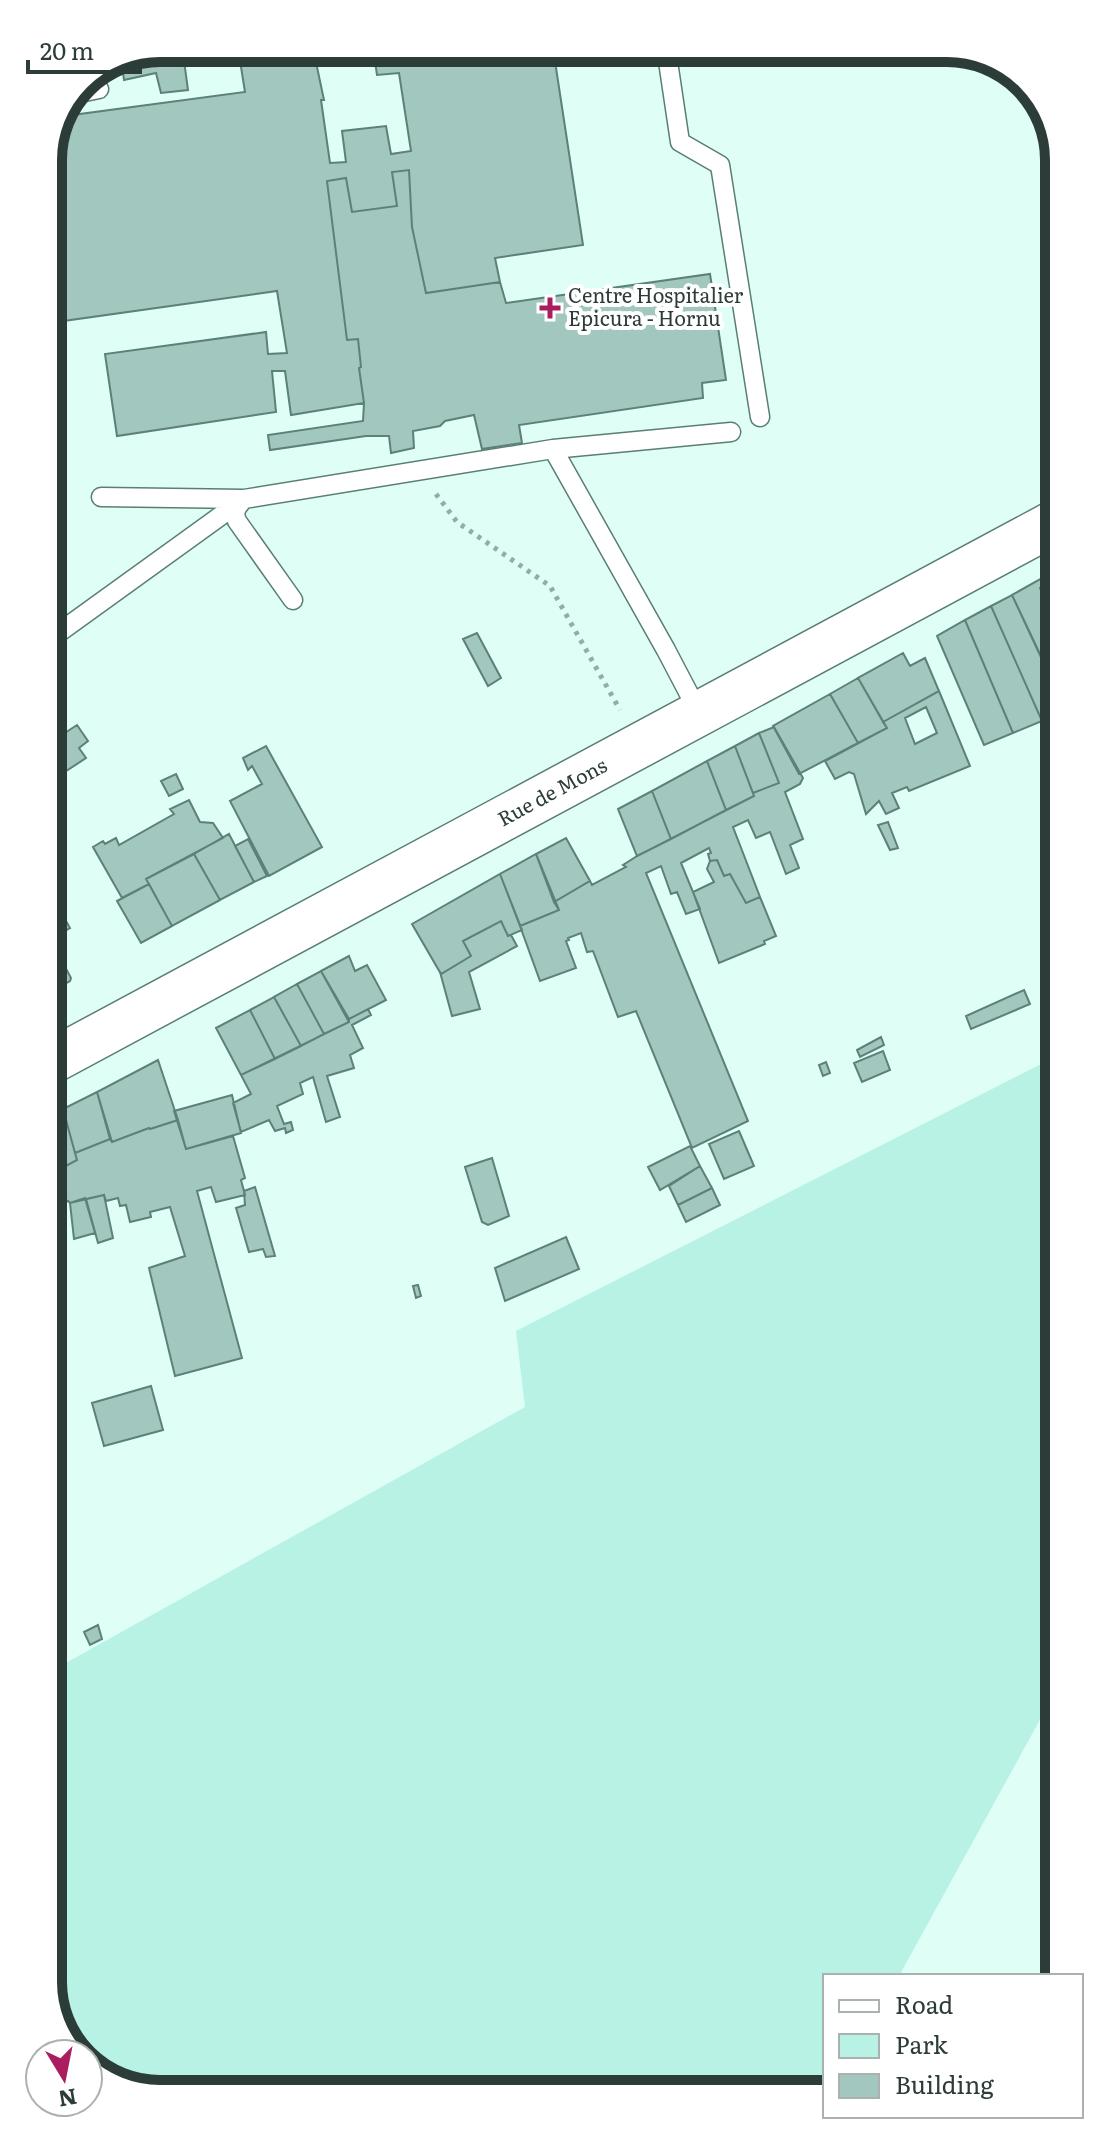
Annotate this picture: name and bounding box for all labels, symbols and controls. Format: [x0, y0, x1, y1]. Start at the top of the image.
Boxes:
scale bar [28, 24, 140, 74]
text: 20 m [40, 32, 94, 67]
place label: Centre Hospitalier Epicura - Hornu [568, 279, 744, 332]
marker: Centre Hospitalier Epicura - Hornu [539, 297, 561, 319]
street label: Rue de Mons [491, 749, 612, 832]
legend [823, 1974, 1083, 2118]
text: Road [895, 1986, 954, 2021]
text: Park [895, 2026, 948, 2061]
north arrow [24, 2038, 104, 2118]
text: Building [895, 2066, 994, 2101]
text: N [56, 2081, 80, 2117]

